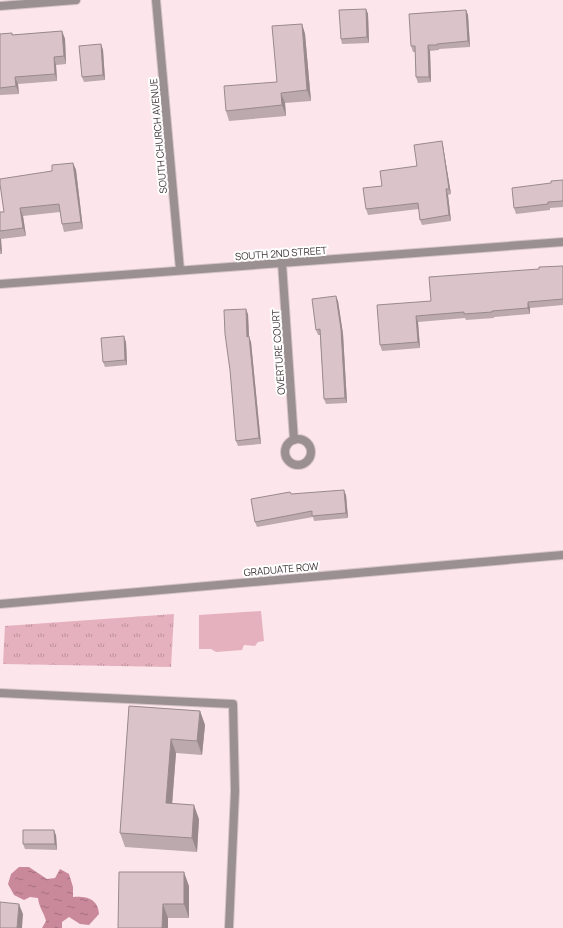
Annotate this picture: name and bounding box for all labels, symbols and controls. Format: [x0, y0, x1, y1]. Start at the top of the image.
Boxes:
street label: SOUTH CHURCH AVENUE [146, 78, 170, 194]
street label: SOUTH 2ND STREET [234, 243, 328, 263]
street label: OVERTURE COURT [268, 309, 288, 395]
street label: GRADUATE ROW [243, 559, 320, 579]

